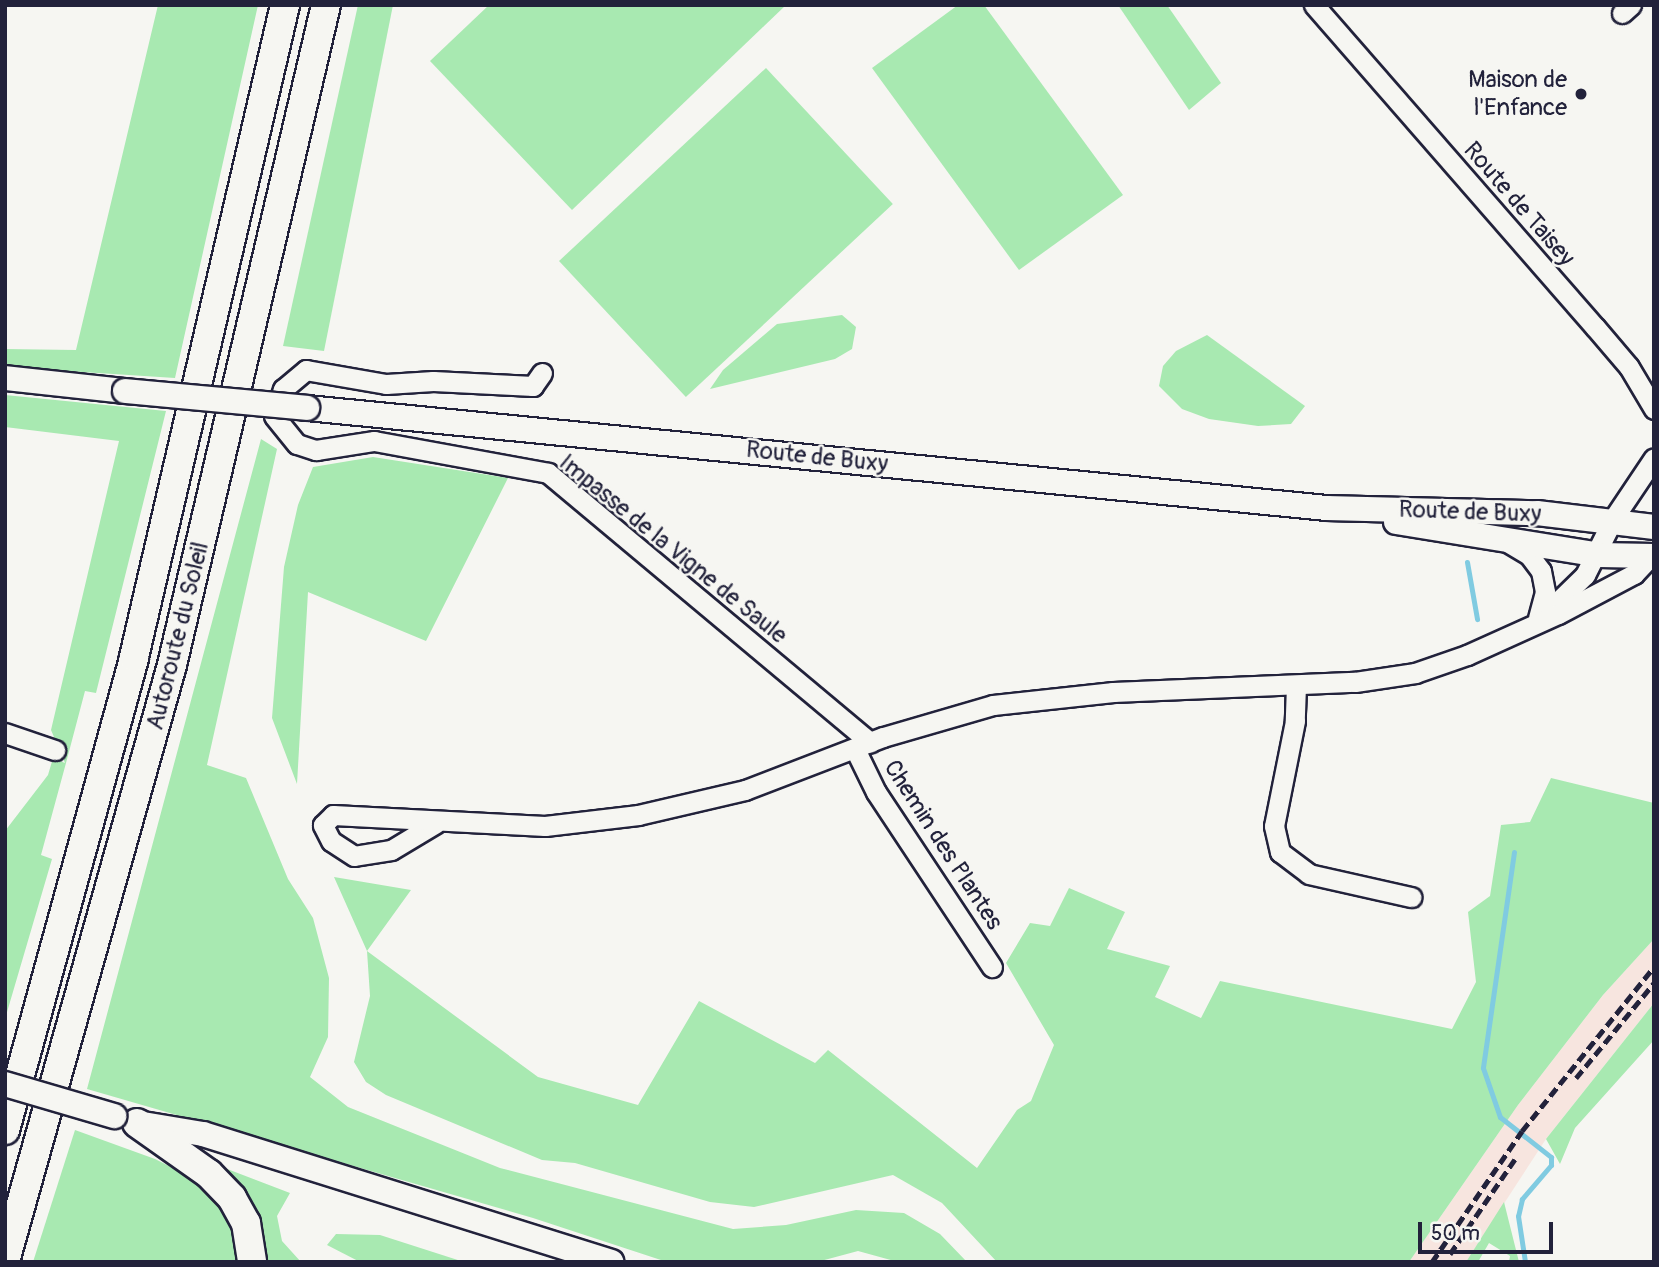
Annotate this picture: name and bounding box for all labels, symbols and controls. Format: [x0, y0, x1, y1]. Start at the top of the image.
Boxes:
place label: Maison de l'Enfance [1468, 66, 1567, 122]
marker: Maison de l'Enfance [1573, 86, 1589, 102]
street label: Route de Taisey [1457, 136, 1581, 272]
street label: Route de Buxy [745, 435, 889, 479]
street label: Impasse de la Vigne de Saule [553, 448, 793, 650]
street label: Route de Buxy [1398, 495, 1542, 529]
street label: Autoroute du Soleil [141, 539, 215, 733]
street label: Chemin des Plantes [877, 755, 1009, 935]
scale bar [1421, 1208, 1556, 1252]
text: 50 m [1431, 1220, 1480, 1247]

